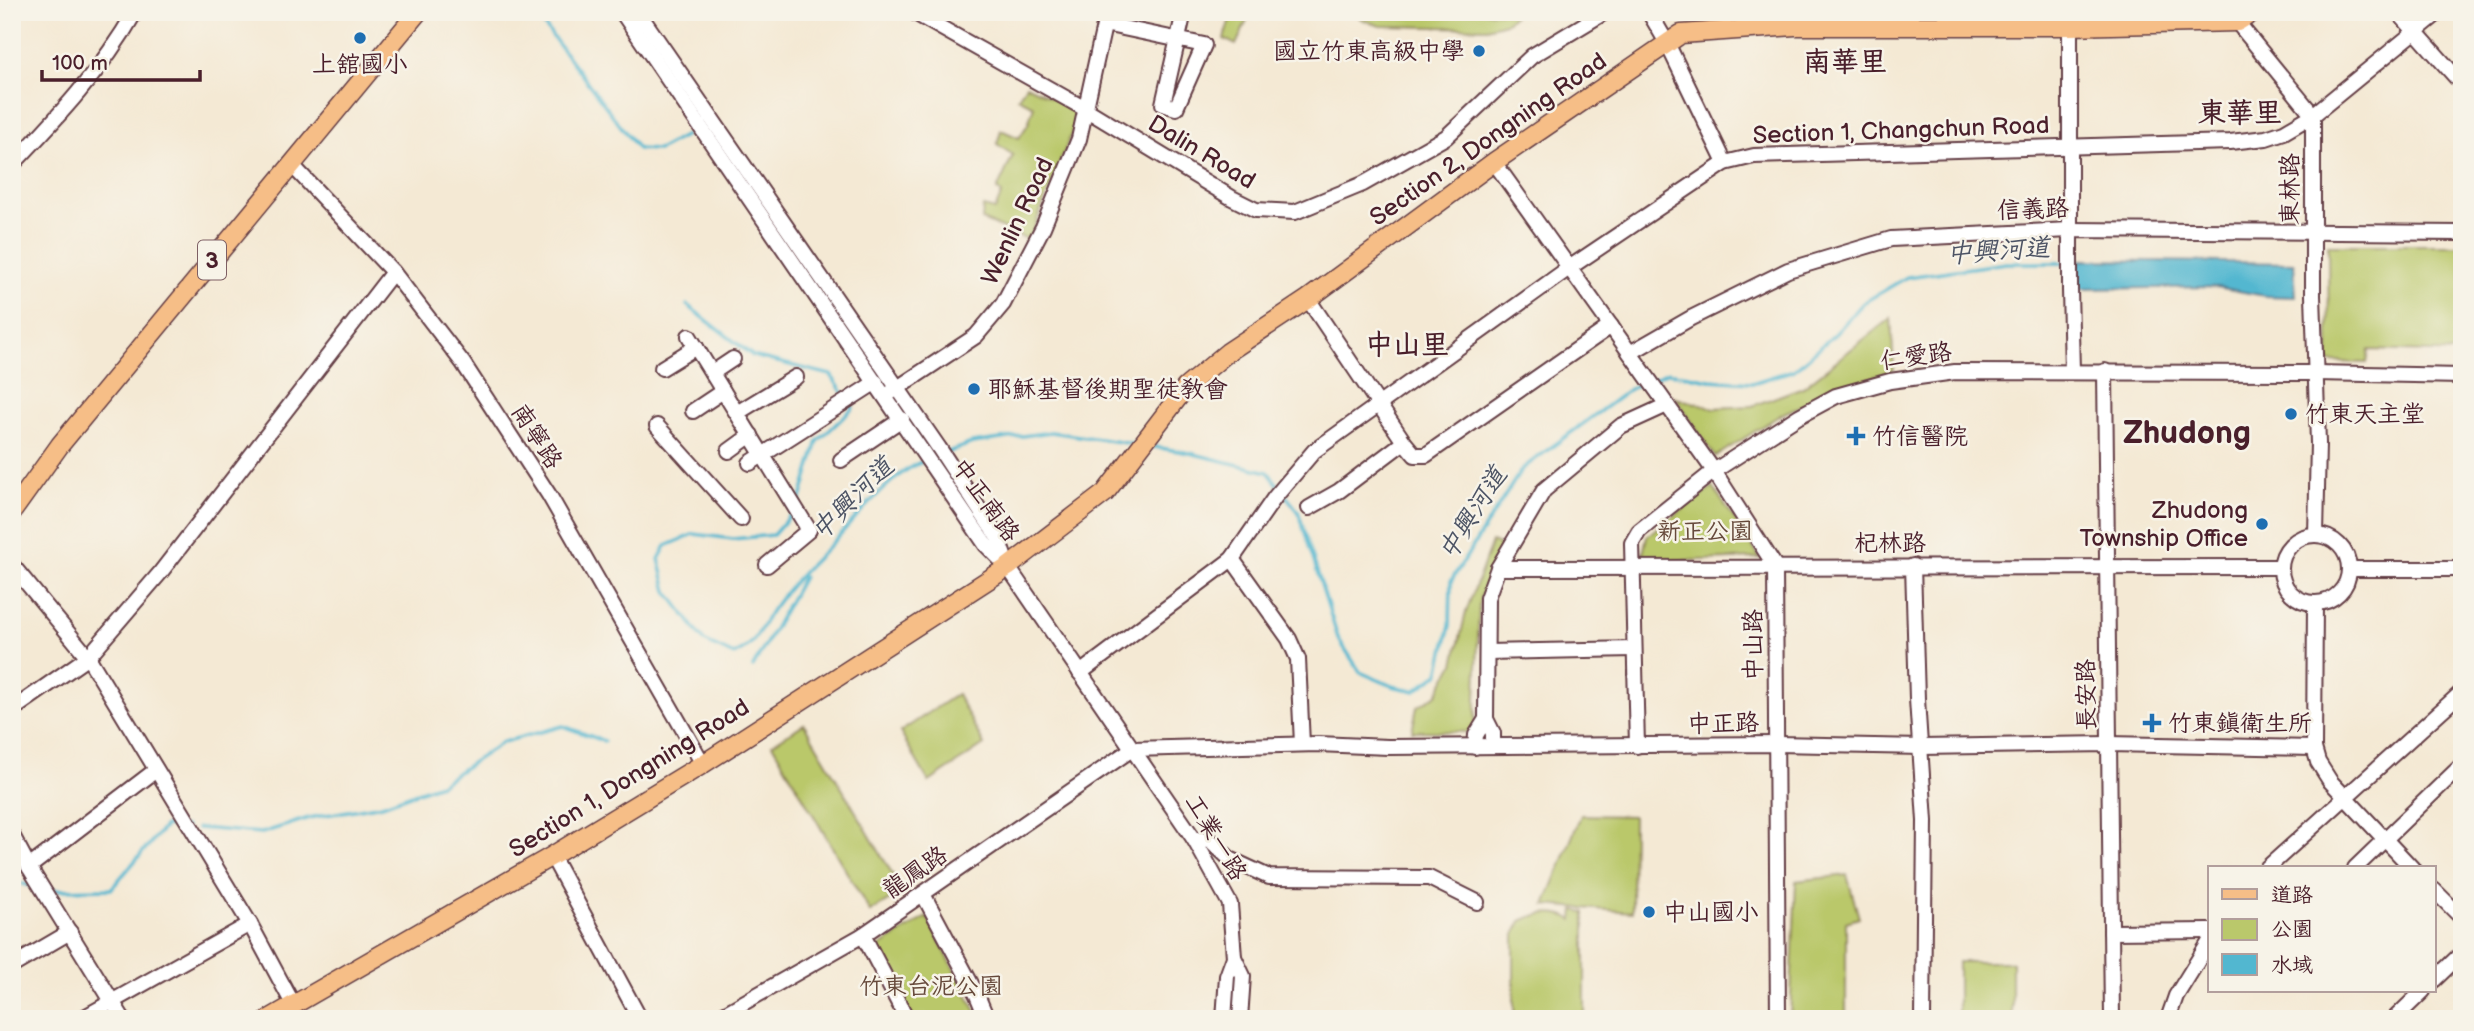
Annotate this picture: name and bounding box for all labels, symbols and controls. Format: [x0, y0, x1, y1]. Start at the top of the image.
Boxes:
marker: 上舘國小 [352, 30, 368, 46]
place label: 國立竹東高級中學 [1273, 37, 1465, 66]
scale bar [42, 38, 200, 82]
marker: 國立竹東高級中學 [1471, 43, 1487, 59]
district label: 南華里 [1803, 46, 1887, 79]
street label: Section 2, Dongning Road [1364, 47, 1612, 232]
place label: 上舘國小 [312, 50, 408, 79]
text: 100 m [52, 51, 108, 76]
district label: 東華里 [2198, 97, 2282, 130]
street label: Dalin Road [1143, 109, 1261, 196]
street label: Section 1, Changchun Road [1752, 111, 2050, 150]
street label: Wenlin Road [975, 153, 1060, 290]
street label: 東林路 [2276, 153, 2305, 225]
street label: 信義路 [1997, 194, 2070, 225]
water label: 中興河道 [1945, 232, 2053, 271]
road number: 3 [198, 241, 226, 280]
district label: 中山里 [1365, 329, 1449, 362]
street label: 仁愛路 [1878, 337, 1954, 376]
place label: 耶穌基督後期聖徒教會 [988, 375, 1228, 404]
marker: 耶穌基督後期聖徒教會 [966, 381, 982, 397]
street label: 南寧路 [505, 398, 568, 474]
place label: 竹東天主堂 [2305, 400, 2425, 429]
marker: 竹東天主堂 [2283, 406, 2299, 422]
district label: Zhudong [2123, 414, 2251, 453]
place label: 竹信醫院 [1872, 422, 1968, 451]
marker: 竹信醫院 [1846, 426, 1866, 446]
water label: 中興河道 [805, 450, 902, 547]
street label: 中正南路 [946, 453, 1026, 548]
water label: 中興河道 [1433, 460, 1515, 566]
place label: Zhudong Township Office [2079, 496, 2248, 553]
marker: Zhudong Township Office [2254, 516, 2270, 532]
park label: 新正公園 [1657, 517, 1753, 546]
street label: 杞林路 [1854, 529, 1926, 558]
street label: 中山路 [1739, 609, 1768, 681]
street label: 長安路 [2071, 659, 2102, 731]
street label: Section 1, Dongning Road [504, 693, 755, 864]
street label: 中正路 [1687, 708, 1759, 739]
place label: 竹東鎮衛生所 [2168, 709, 2312, 738]
marker: 竹東鎮衛生所 [2142, 713, 2162, 733]
street label: 工業一路 [1178, 789, 1253, 886]
street label: 龍鳳路 [877, 840, 953, 905]
legend [2208, 866, 2436, 992]
text: 道路 [2271, 883, 2313, 908]
place label: 中山國小 [1663, 898, 1759, 927]
marker: 中山國小 [1641, 904, 1657, 920]
text: 公園 [2271, 917, 2313, 942]
text: 水域 [2271, 953, 2313, 978]
park label: 竹東台泥公園 [859, 972, 1003, 1001]

